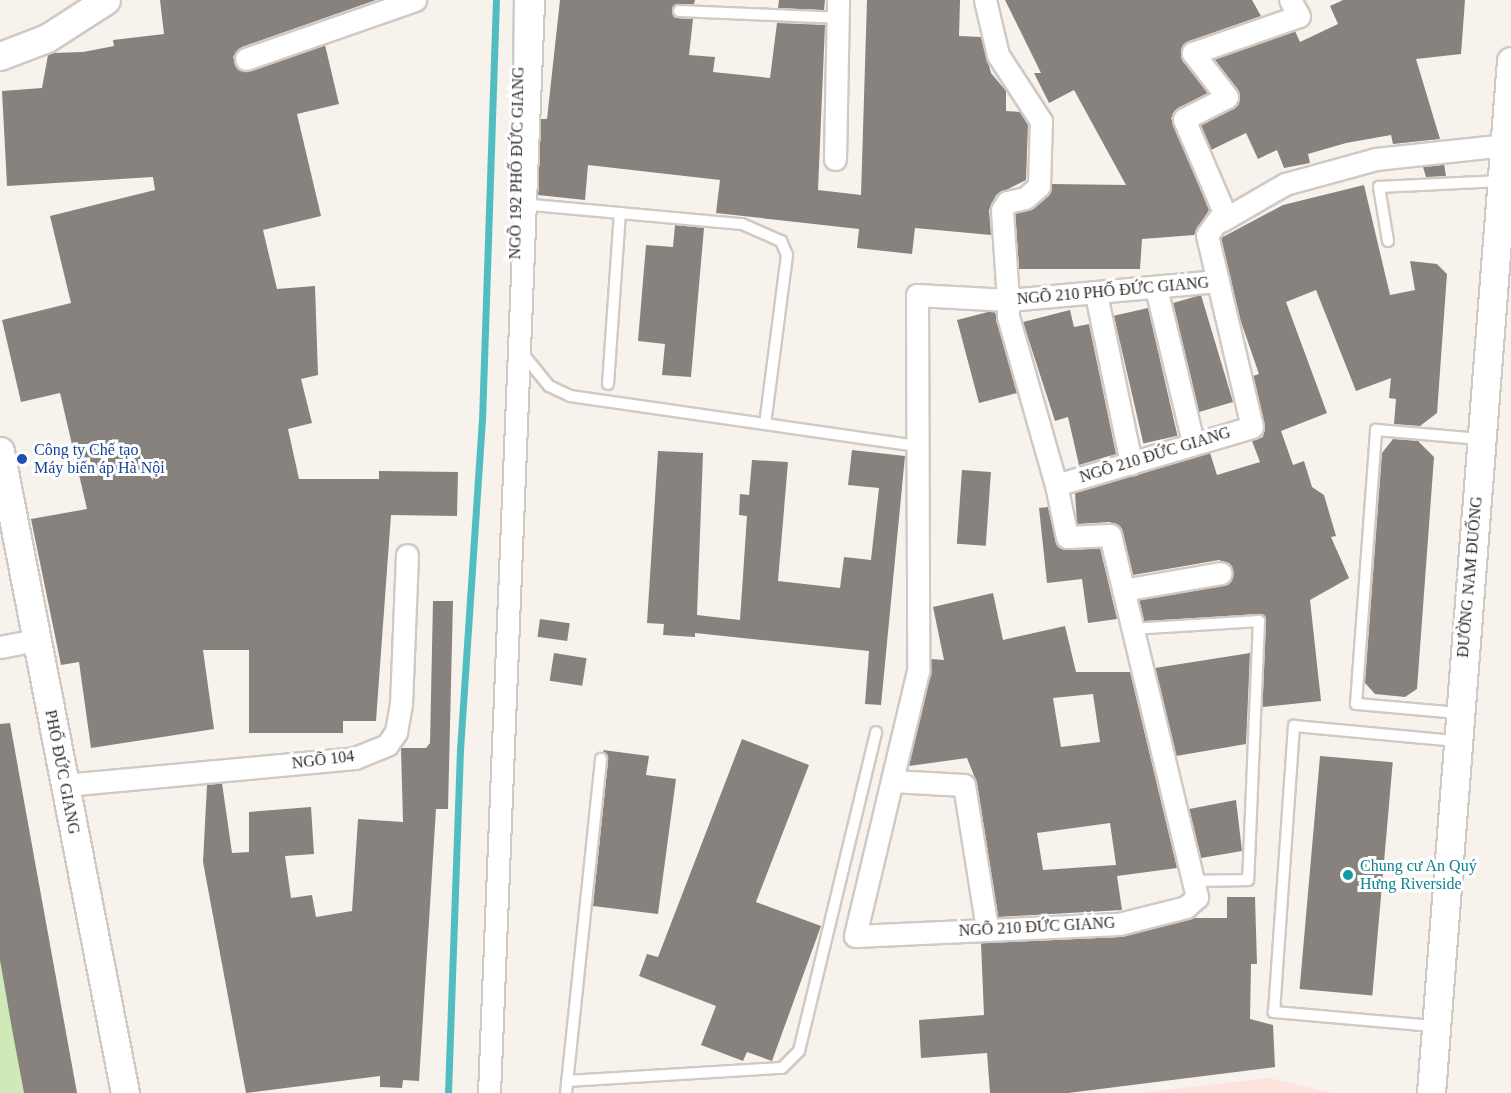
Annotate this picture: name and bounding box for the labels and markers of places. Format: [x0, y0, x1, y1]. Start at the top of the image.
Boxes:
place label: Công ty Chế tạo Máy biến áp Hà Nội [34, 440, 165, 478]
marker: Công ty Chế tạo Máy biến áp Hà Nội [15, 452, 29, 466]
place label: Chung cư An Quý Hưng Riverside [1360, 856, 1478, 894]
marker: Chung cư An Quý Hưng Riverside [1341, 868, 1355, 882]

